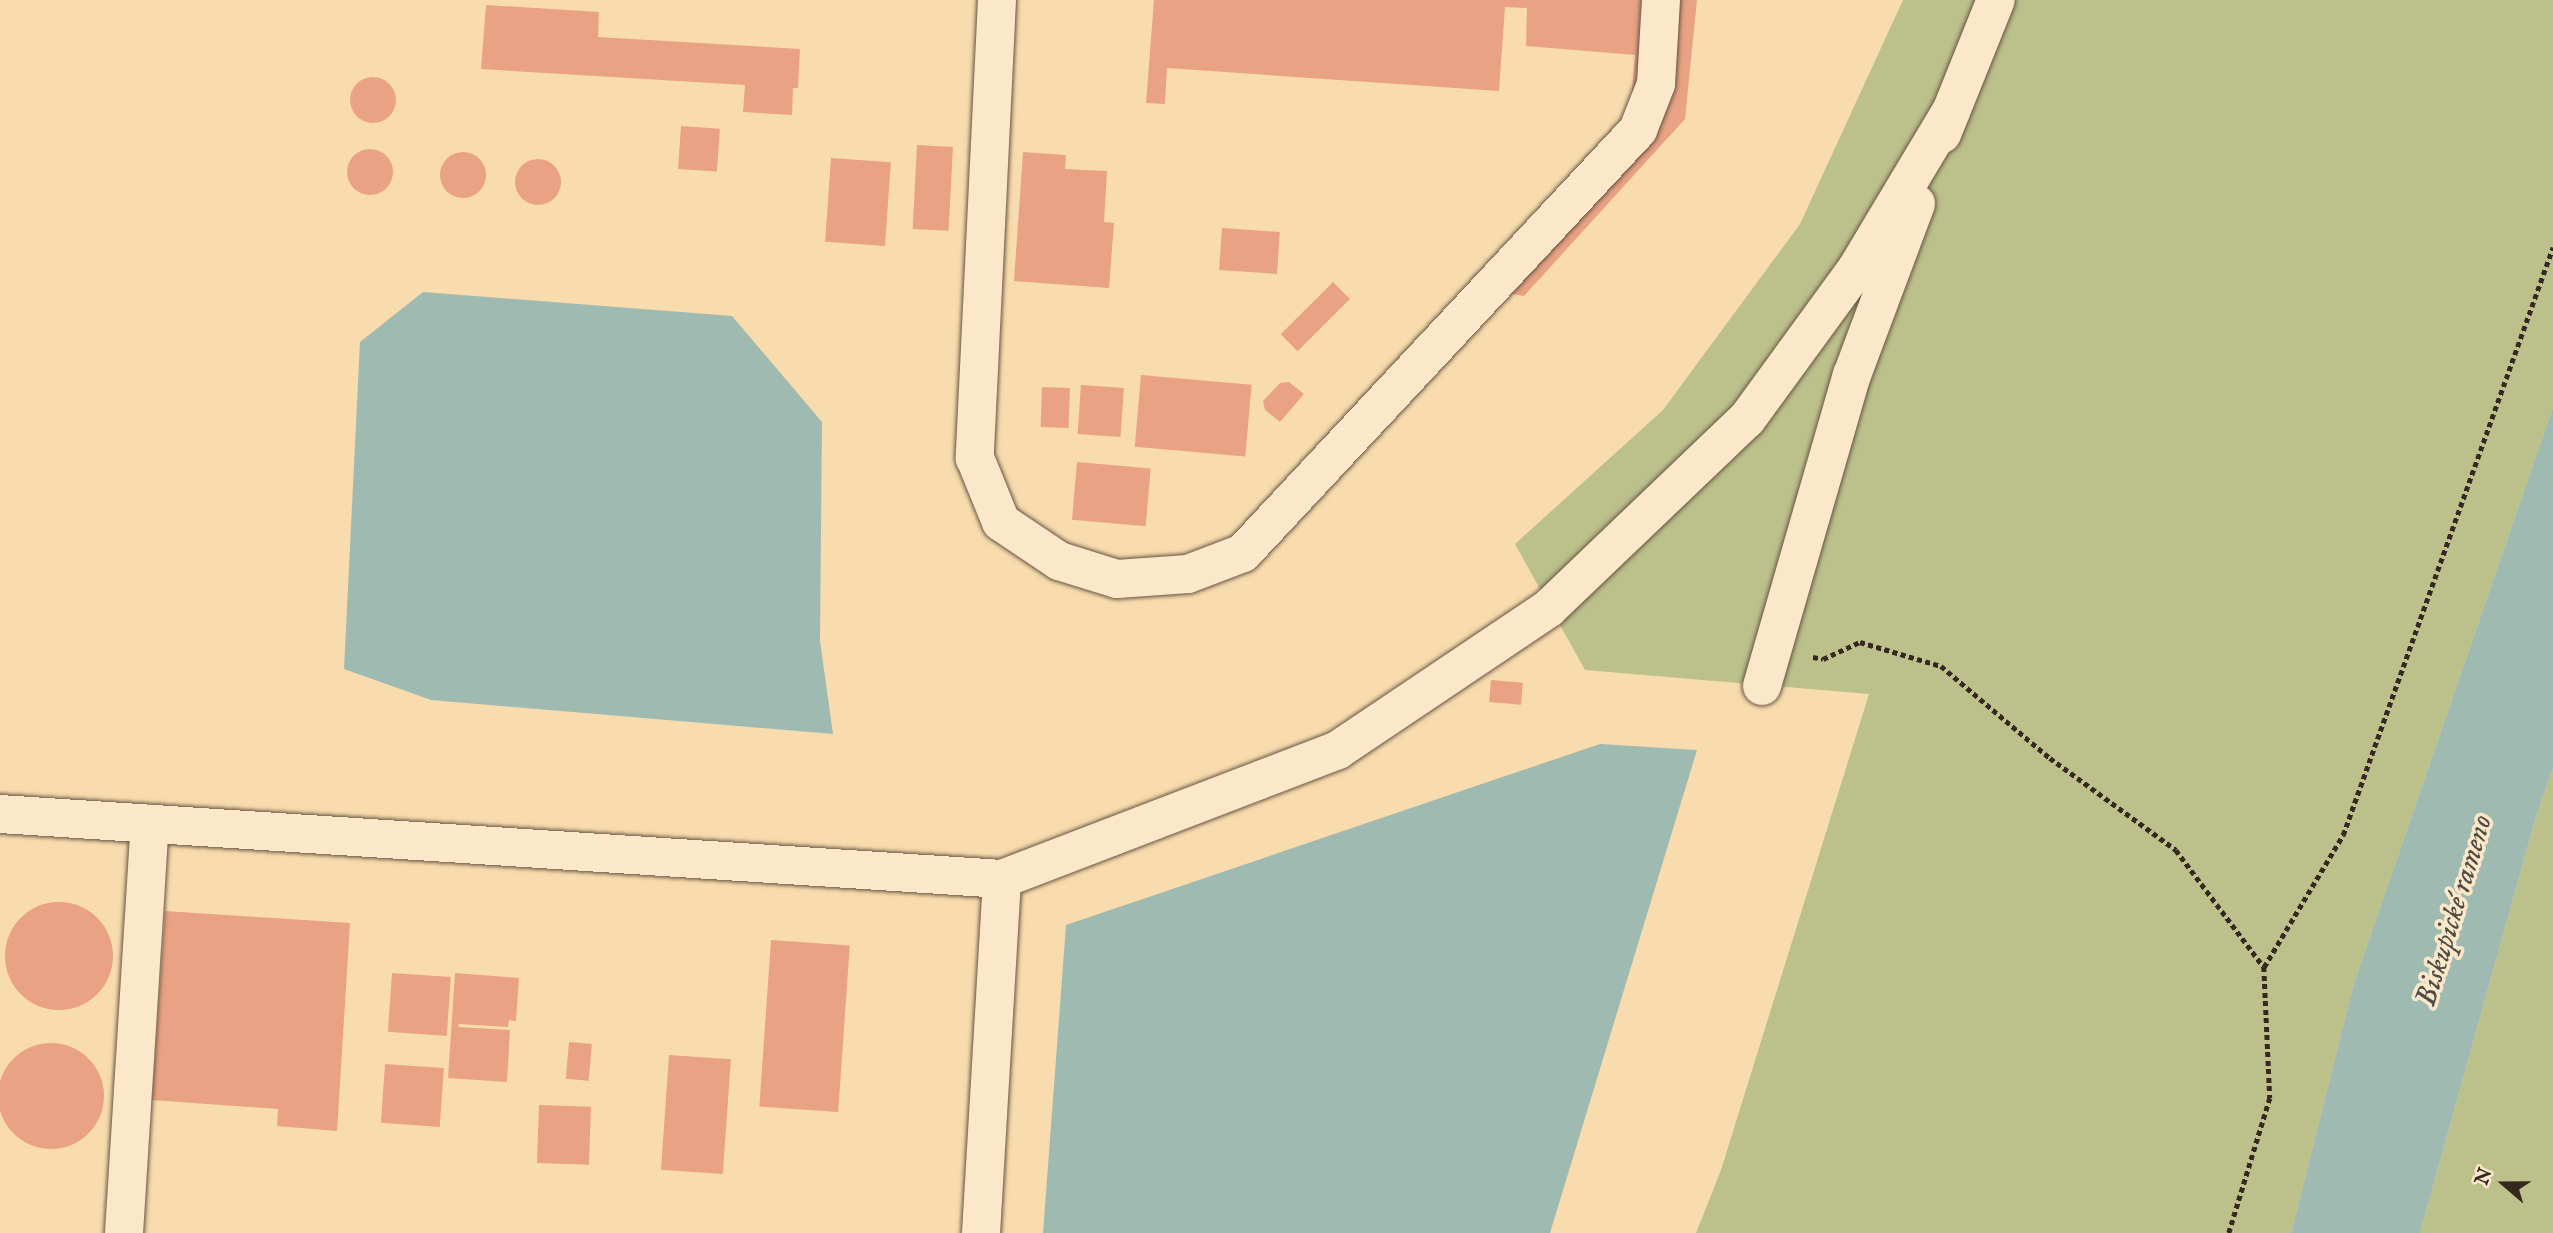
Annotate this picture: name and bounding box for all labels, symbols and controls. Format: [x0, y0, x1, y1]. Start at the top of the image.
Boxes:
water label: Biskupické rameno [2409, 811, 2501, 1011]
north arrow [2469, 1149, 2539, 1219]
text: N [2470, 1165, 2498, 1189]

